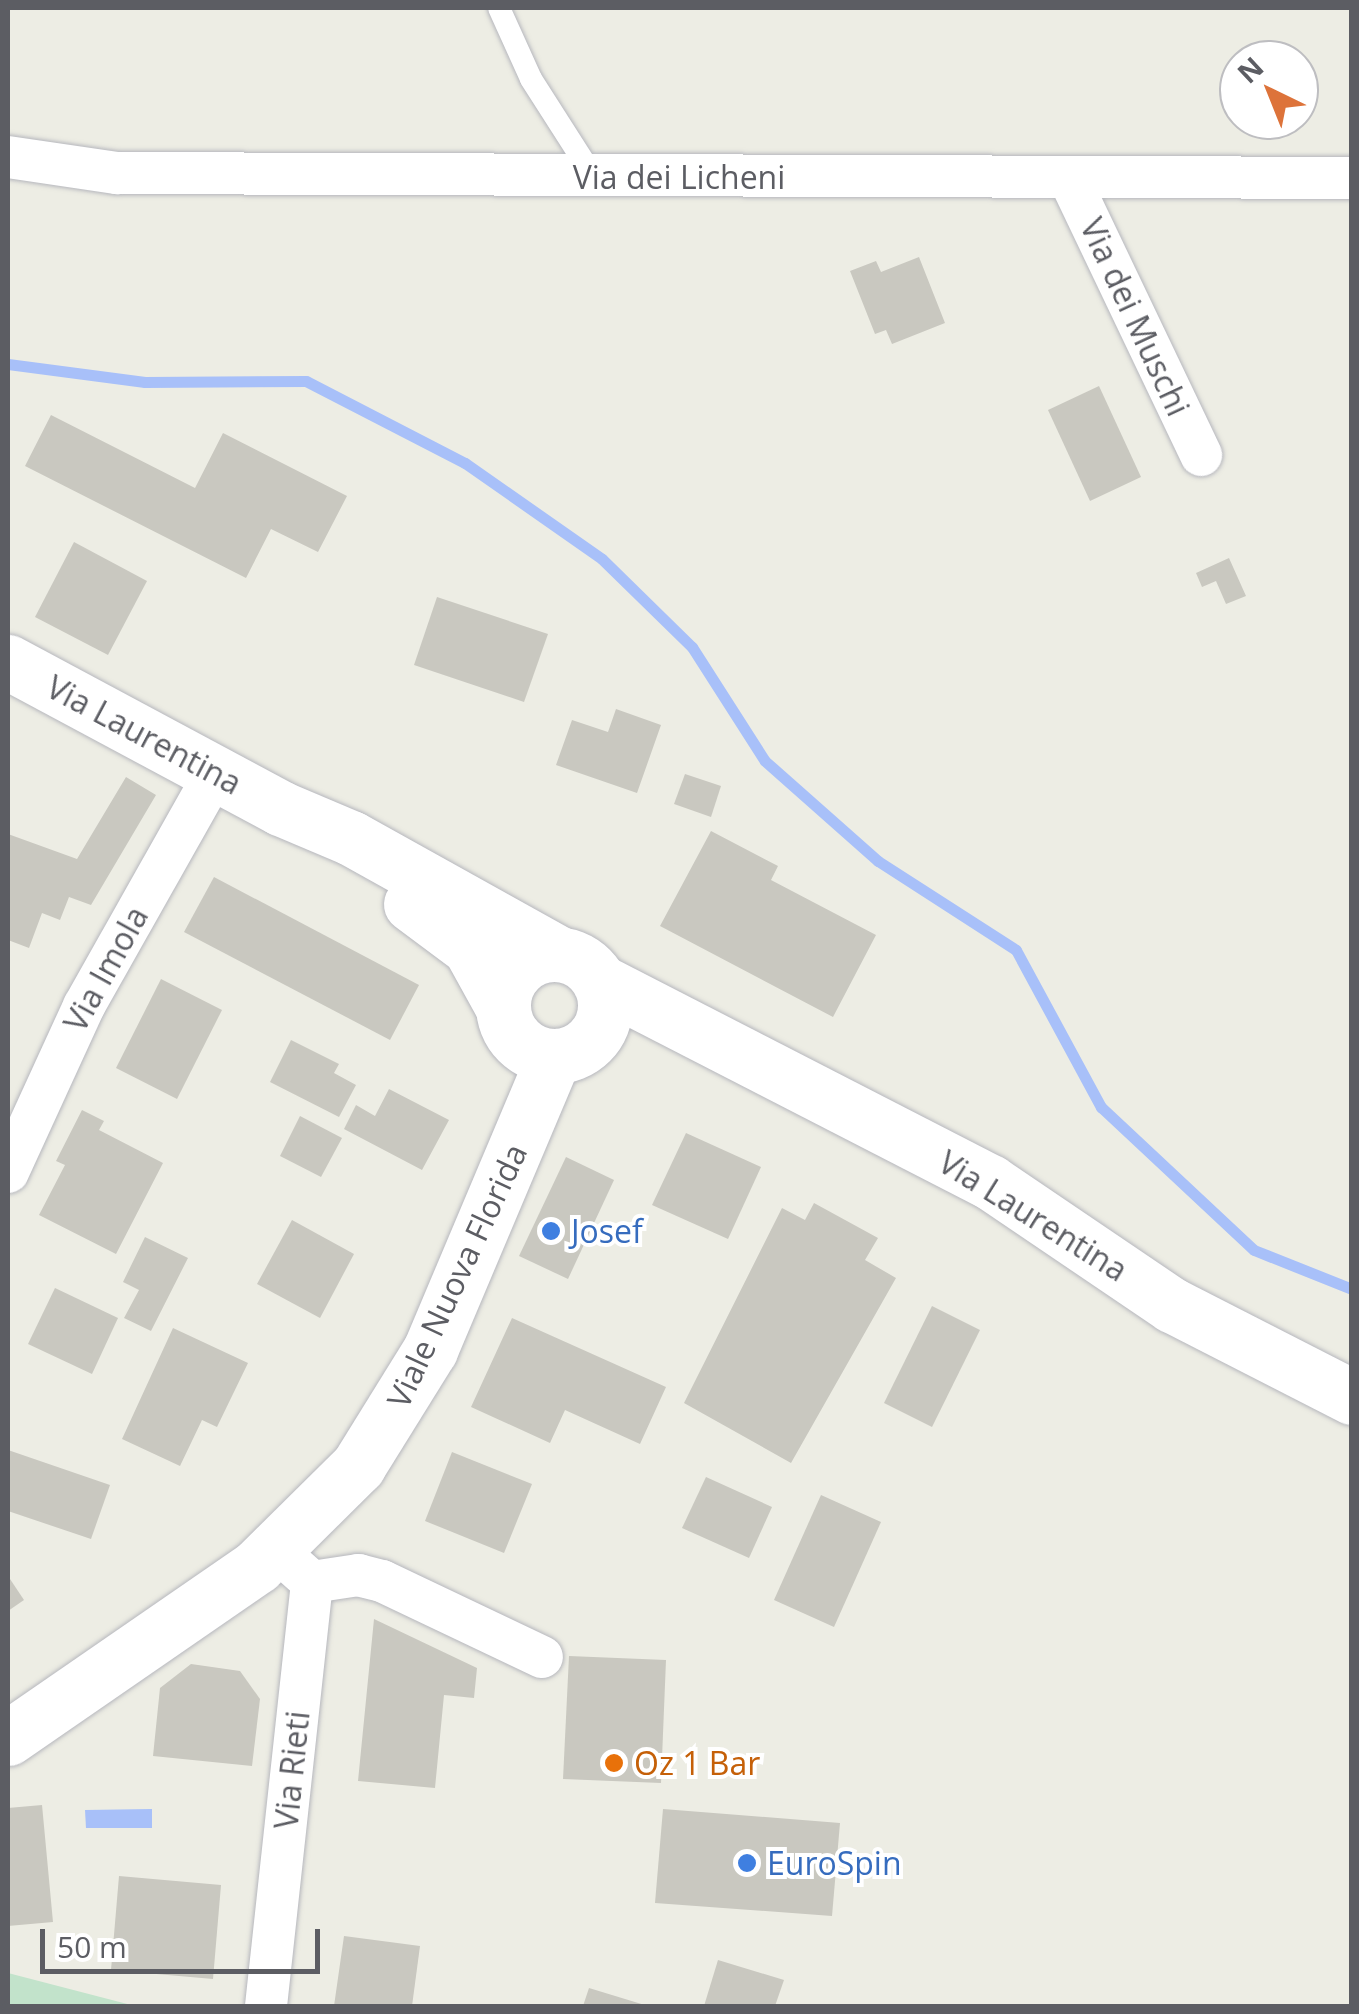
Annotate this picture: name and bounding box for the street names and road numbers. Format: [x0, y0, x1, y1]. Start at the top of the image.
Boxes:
street label: Via dei Licheni [573, 158, 785, 196]
street label: Via dei Muschi [1072, 212, 1198, 422]
street label: Via Laurentina [40, 668, 248, 802]
street label: Via Imola [56, 900, 156, 1038]
street label: Viale Nuova Florida [379, 1138, 535, 1414]
street label: Via Laurentina [932, 1143, 1134, 1289]
street label: Via Rieti [267, 1709, 317, 1831]

